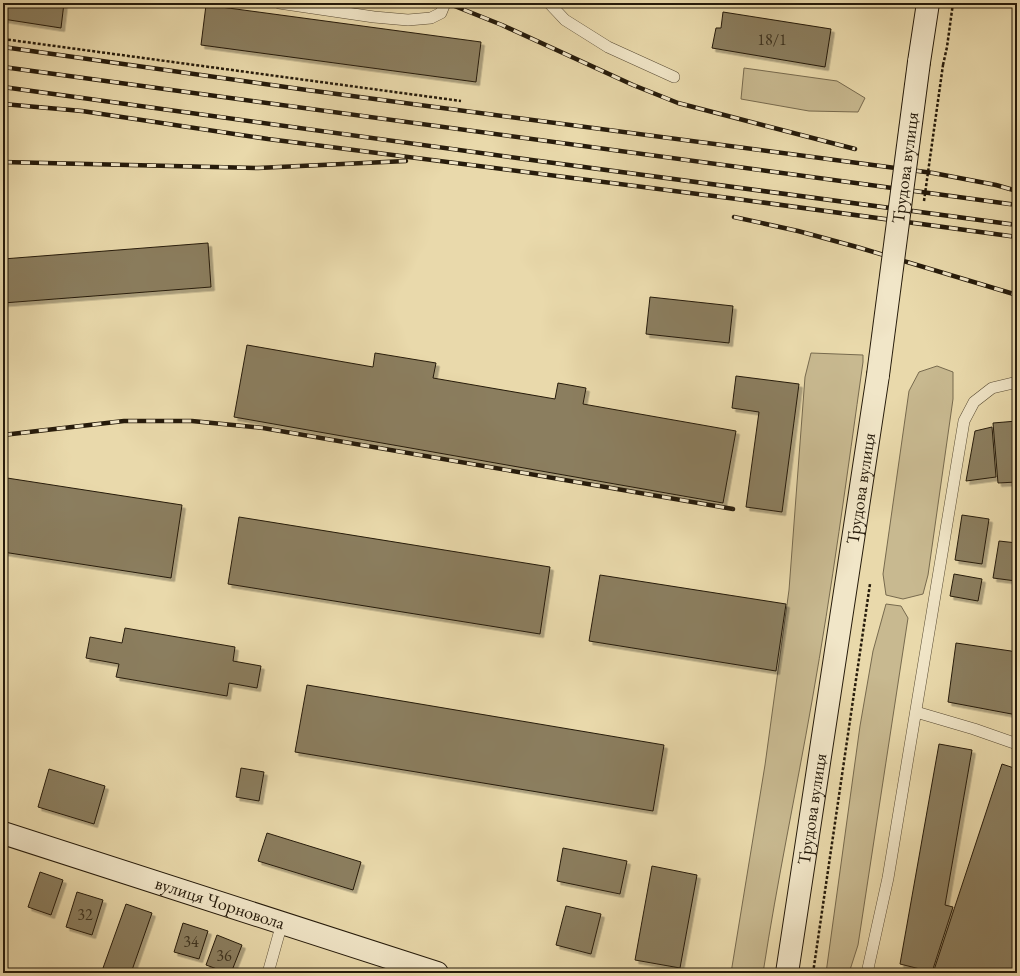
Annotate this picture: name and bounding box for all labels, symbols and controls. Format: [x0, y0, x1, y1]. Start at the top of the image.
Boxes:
house number: 18/1 [757, 29, 787, 50]
street label: Трудова вулиця [886, 110, 923, 225]
street label: Трудова вулиця [840, 431, 880, 546]
street label: Трудова вулиця [792, 751, 831, 866]
street label: вулиця Чорновола [153, 871, 289, 934]
house number: 32 [77, 904, 93, 925]
house number: 34 [183, 931, 199, 952]
house number: 36 [216, 945, 232, 966]

